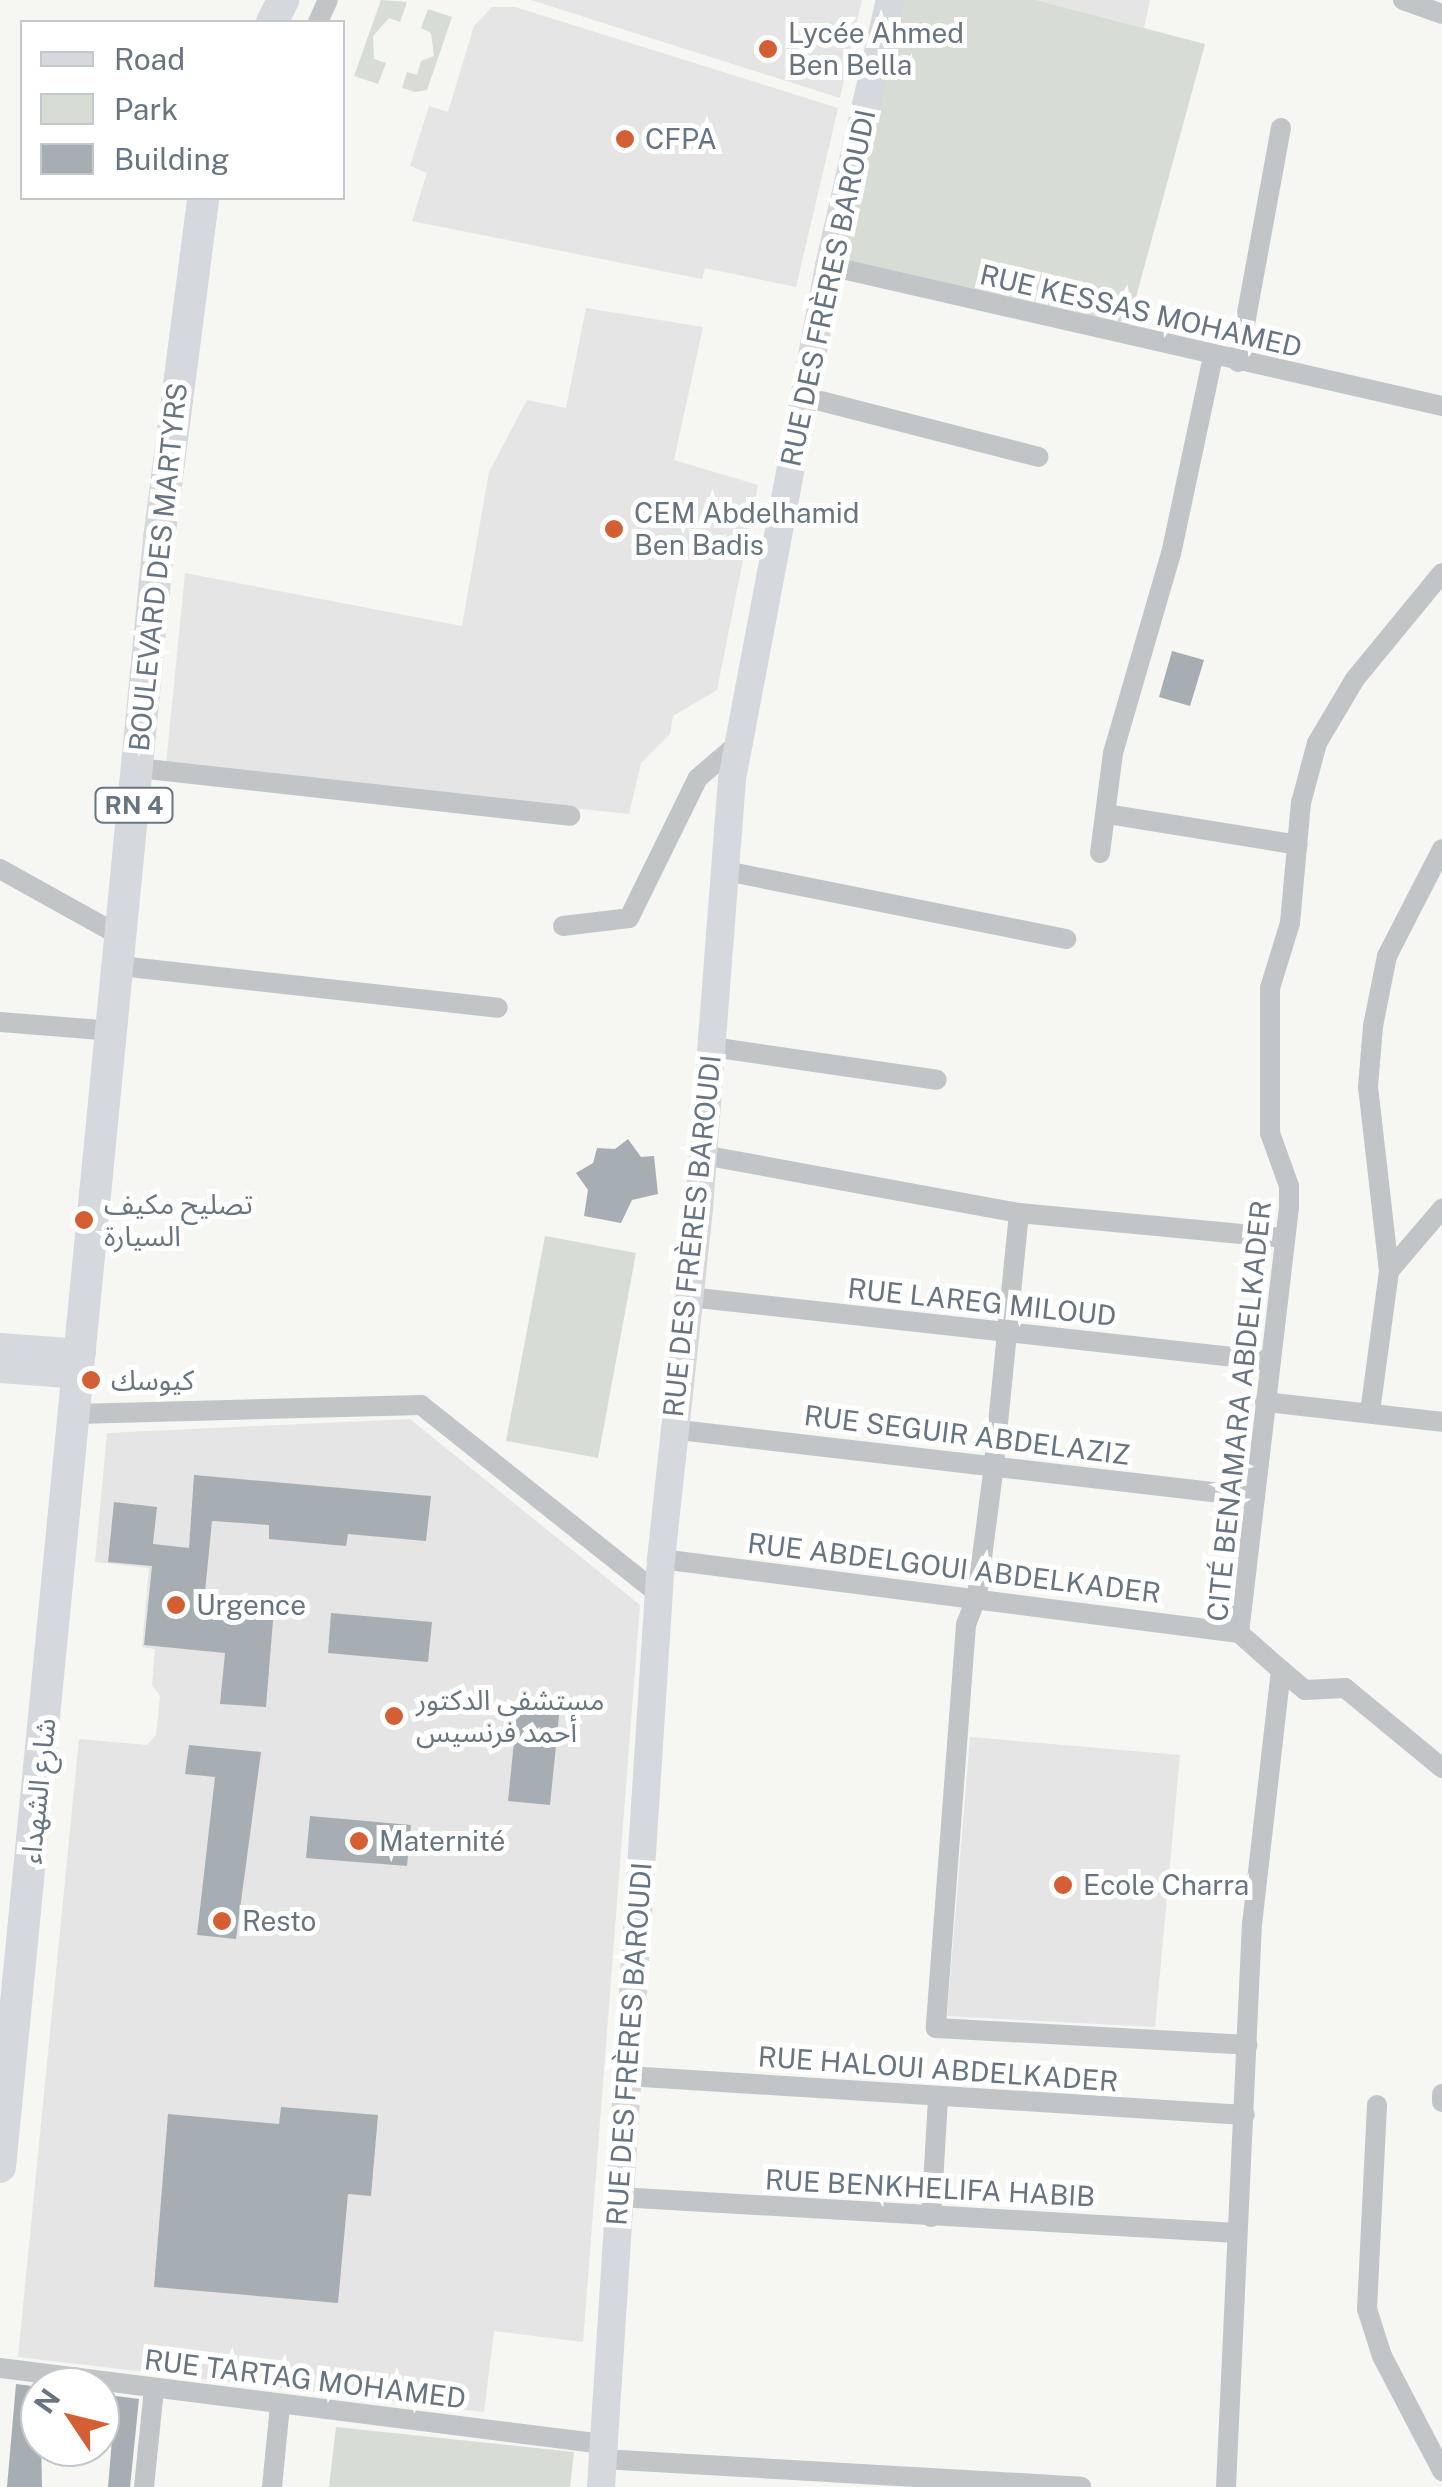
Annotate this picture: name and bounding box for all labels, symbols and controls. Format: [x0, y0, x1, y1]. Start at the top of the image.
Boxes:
place label: Lycée Ahmed Ben Bella [788, 16, 964, 82]
legend [20, 20, 345, 200]
marker: Lycée Ahmed Ben Bella [757, 38, 779, 60]
text: Road [114, 41, 185, 77]
text: Park [114, 91, 178, 127]
street label: RUE DES FRÈRES BAROUDI [774, 106, 882, 470]
place label: CFPA [645, 122, 717, 156]
marker: CFPA [614, 128, 636, 150]
text: Building [114, 141, 229, 177]
street label: RUE KESSAS MOHAMED [977, 258, 1305, 364]
street label: BOULEVARD DES MARTYRS [122, 381, 194, 753]
place label: CEM Abdelhamid Ben Badis [634, 496, 859, 562]
marker: CEM Abdelhamid Ben Badis [603, 518, 625, 540]
road number: RN 4 [94, 785, 174, 825]
street label: RUE DES FRÈRES BAROUDI [656, 1053, 728, 1419]
place label: تصليح مكيف السيارة [104, 1187, 253, 1253]
street label: CITÉ BENAMARA ABDELKADER [1200, 1199, 1278, 1623]
marker: تصليح مكيف السيارة [73, 1209, 95, 1231]
street label: RUE LAREG MILOUD [846, 1271, 1118, 1333]
place label: كيوسك [111, 1363, 194, 1397]
marker: كيوسك [80, 1369, 102, 1391]
street label: RUE SEGUIR ABDELAZIZ [802, 1398, 1132, 1472]
street label: RUE ABDELGOUI ABDELKADER [746, 1526, 1162, 1610]
place label: Urgence [196, 1588, 306, 1622]
marker: Urgence [165, 1594, 187, 1616]
place label: مستشفى الدكتور أحمد فرنسيس [416, 1683, 604, 1749]
marker: مستشفى الدكتور أحمد فرنسيس [381, 1703, 407, 1729]
street label: شارع الشهداء [14, 1716, 62, 1866]
place label: Maternité [379, 1824, 505, 1858]
marker: Maternité [348, 1830, 370, 1852]
street label: RUE DES FRÈRES BAROUDI [600, 1861, 658, 2227]
place label: Ecole Charra [1083, 1868, 1249, 1902]
marker: Ecole Charra [1052, 1874, 1074, 1896]
place label: Resto [242, 1904, 316, 1938]
marker: Resto [211, 1910, 233, 1932]
street label: RUE HALOUI ABDELKADER [757, 2040, 1119, 2098]
street label: RUE BENKHELIFA HABIB [764, 2163, 1096, 2213]
street label: RUE TARTAG MOHAMED [142, 2343, 468, 2415]
north arrow [20, 2367, 120, 2467]
text: N [27, 2382, 66, 2419]

